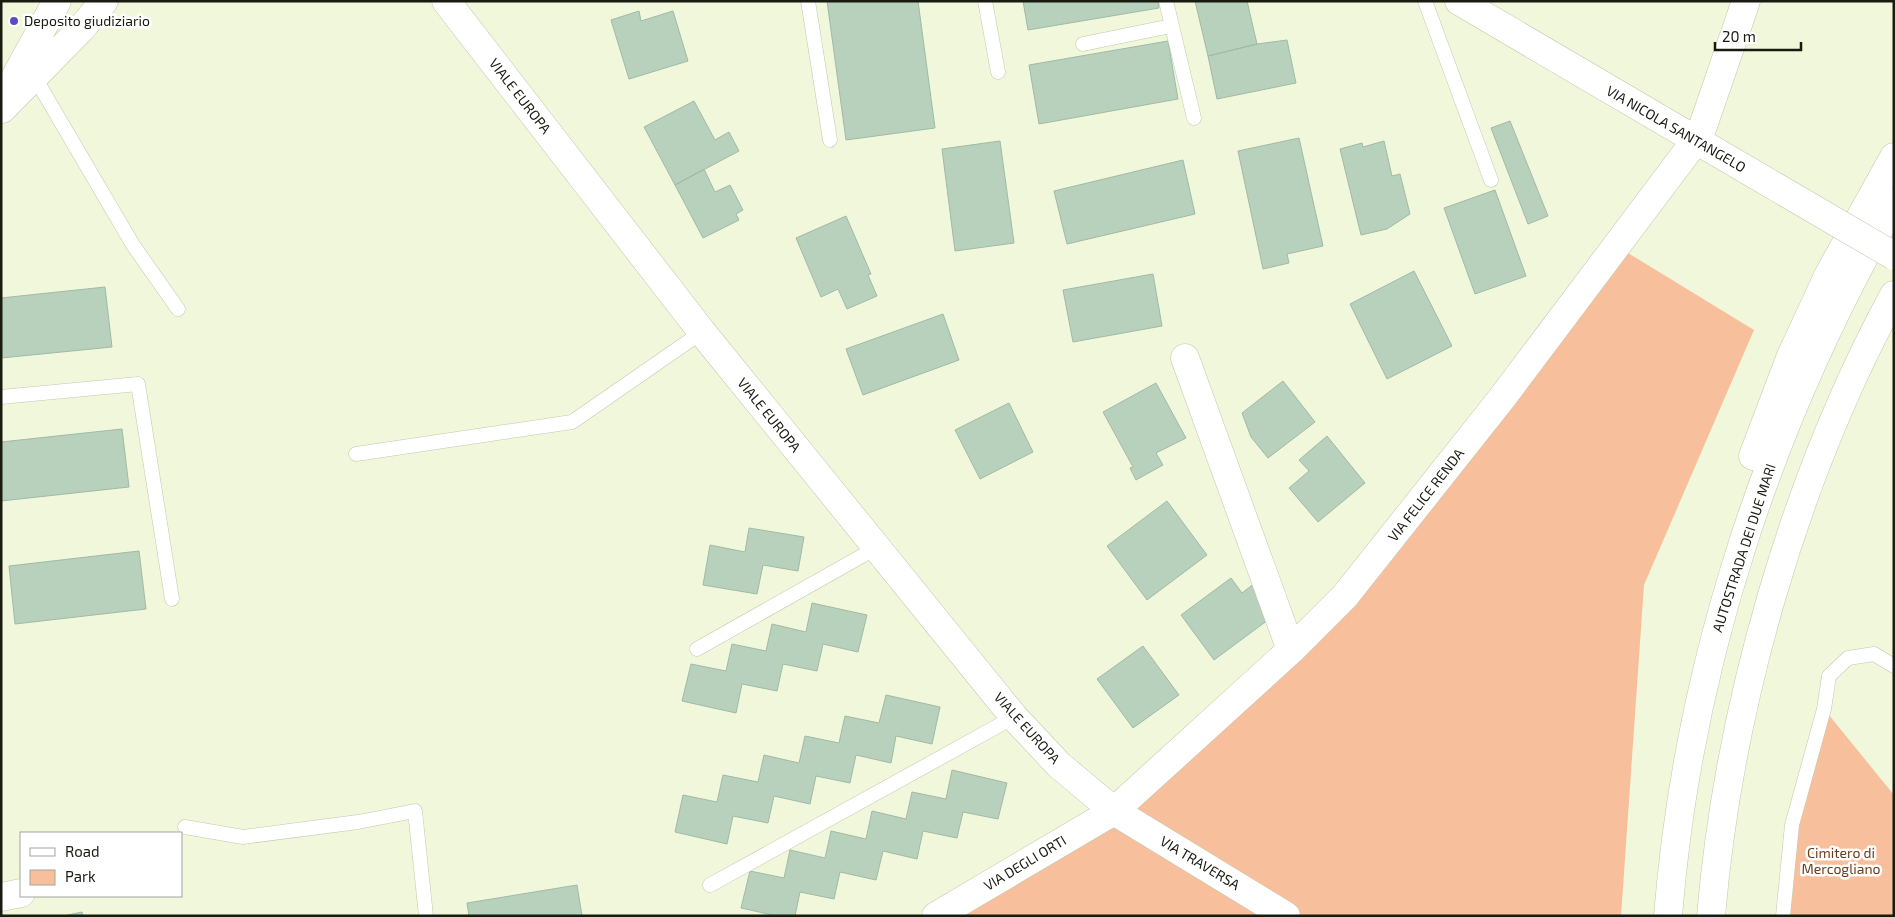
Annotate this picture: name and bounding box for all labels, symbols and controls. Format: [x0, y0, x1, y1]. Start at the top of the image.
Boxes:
place label: Deposito giudiziario [24, 12, 150, 29]
marker: Deposito giudiziario [8, 15, 20, 27]
scale bar [1715, 20, 1801, 52]
text: 20 m [1722, 27, 1756, 45]
street label: VIALE EUROPA [486, 55, 555, 137]
street label: VIA NICOLA SANTANGELO [1603, 82, 1749, 176]
street label: VIALE EUROPA [734, 374, 805, 456]
street label: VIA FELICE RENDA [1384, 445, 1467, 545]
street label: AUTOSTRADA DEI DUE MARI [1708, 461, 1779, 634]
street label: VIALE EUROPA [991, 688, 1064, 767]
street label: VIA DEGLI ORTI [980, 831, 1069, 894]
legend [20, 832, 182, 897]
street label: VIA TRAVERSA [1157, 832, 1243, 893]
text: Road [65, 842, 100, 860]
park label: Cimitero di Mercogliano [1801, 844, 1881, 877]
text: Park [65, 867, 96, 885]

